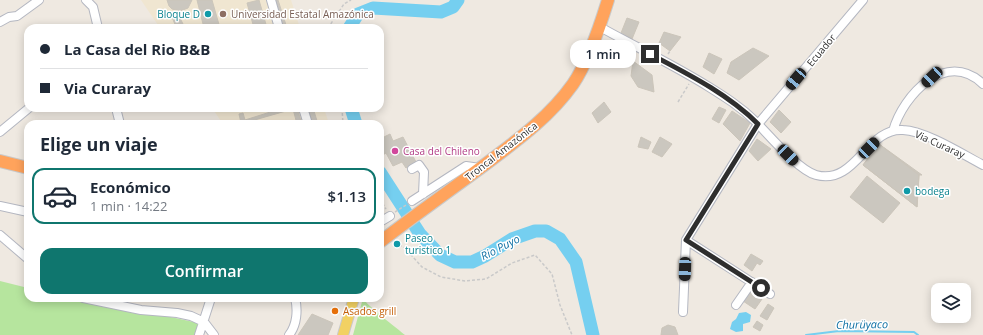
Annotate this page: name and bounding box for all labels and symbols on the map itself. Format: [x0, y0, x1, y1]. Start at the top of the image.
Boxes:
place label: Bloque D [157, 7, 200, 21]
place label: Universidad Estatal Amazónica [231, 7, 374, 21]
marker: Bloque D [203, 9, 213, 19]
marker: Universidad Estatal Amazónica [218, 9, 228, 19]
street label: Ecuador [803, 31, 839, 69]
callout: 1 min [570, 40, 636, 68]
route end [641, 45, 659, 63]
car [919, 64, 945, 90]
car [784, 66, 808, 92]
street label: Troncal Amazónica [462, 118, 540, 184]
street label: Via Curaray [913, 127, 968, 162]
car [856, 135, 882, 161]
car [775, 142, 801, 168]
place label: Casa del Chileno [403, 144, 480, 158]
marker: Casa del Chileno [390, 146, 400, 156]
place label: bodega [915, 184, 950, 198]
marker: bodega [902, 186, 912, 196]
place label: Paseo turistico 1 [405, 231, 451, 257]
water label: Rio Puyo [478, 231, 522, 263]
marker: Paseo turistico 1 [392, 239, 402, 249]
car [679, 257, 691, 281]
route start [752, 279, 770, 297]
place label: Asados grill [343, 304, 396, 318]
marker: Asados grill [330, 306, 340, 316]
water label: Churüyaco [836, 316, 888, 332]

